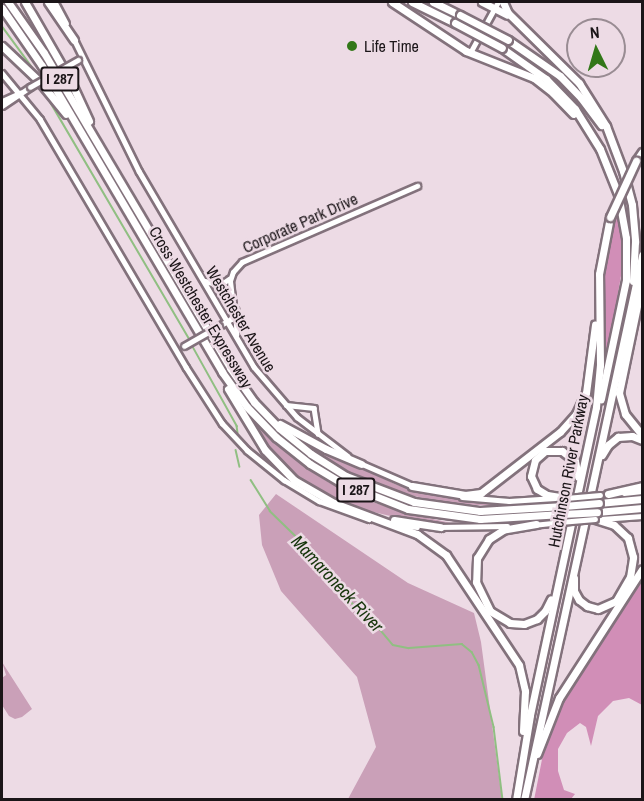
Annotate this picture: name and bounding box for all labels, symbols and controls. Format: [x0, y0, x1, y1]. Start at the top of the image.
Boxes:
north arrow [566, 18, 626, 78]
text: N [589, 21, 600, 43]
place label: Life Time [364, 36, 419, 56]
marker: Life Time [345, 39, 359, 53]
road number: I 287 [39, 67, 81, 91]
street label: Corporate Park Drive [239, 189, 361, 257]
street label: Cross Westchester Expressway [145, 223, 257, 391]
street label: Westchester Avenue [202, 262, 280, 376]
street label: Hutchinson River Parkway [544, 393, 592, 549]
road number: I 287 [335, 478, 377, 502]
water label: Mamaroneck River [287, 531, 387, 637]

